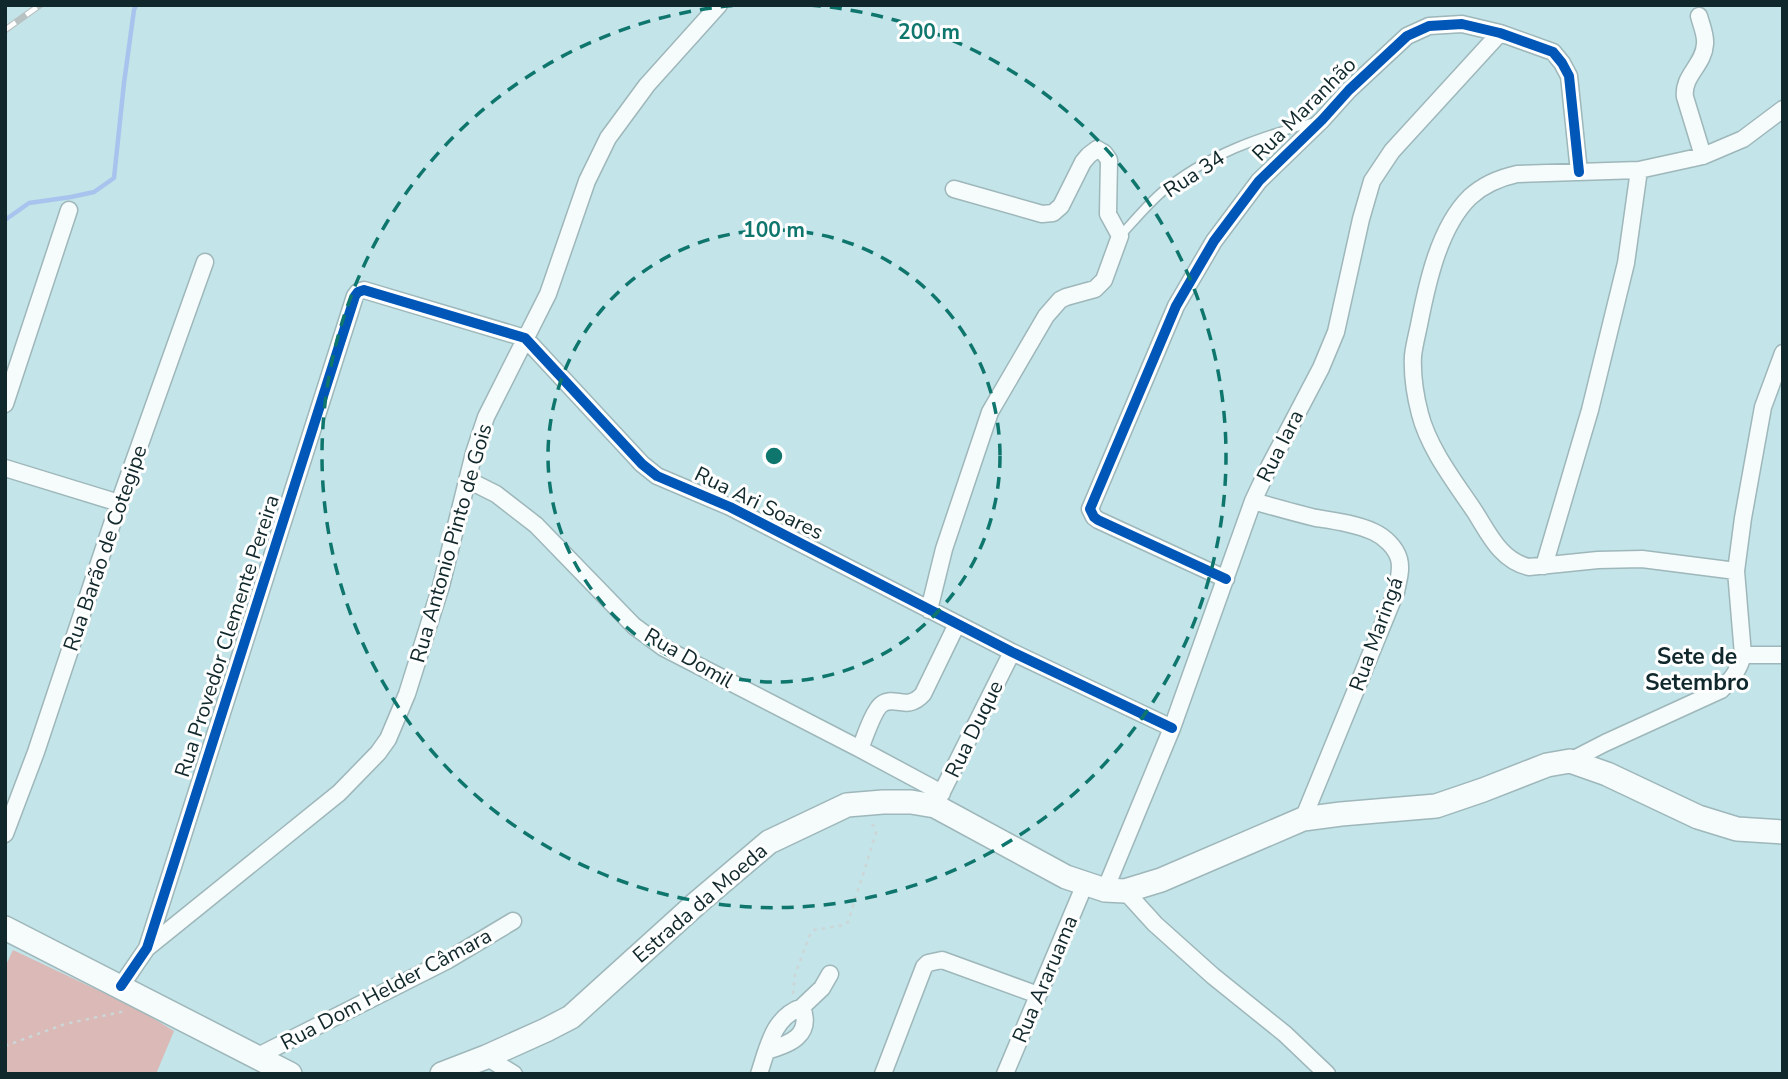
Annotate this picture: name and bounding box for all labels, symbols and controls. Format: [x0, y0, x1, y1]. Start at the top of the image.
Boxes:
text: 200 m [898, 18, 960, 46]
street label: Rua Maranhão [1246, 51, 1362, 167]
street label: Rua 34 [1158, 144, 1230, 204]
text: 100 m [743, 216, 805, 244]
street label: Rua Iara [1250, 405, 1310, 487]
street label: Rua Antonio Pinto de Gois [403, 420, 499, 666]
street label: Rua Barão de Cotegipe [57, 441, 153, 655]
centre of rings [762, 444, 786, 468]
street label: Rua Ari Soares [690, 460, 828, 546]
street label: Rua Provedor Clemente Pereira [168, 491, 286, 781]
street label: Rua Maringá [1342, 573, 1410, 695]
street label: Rua Domil [639, 621, 739, 695]
district label: Sete de Setembro [1645, 641, 1749, 698]
street label: Rua Duque [938, 676, 1010, 782]
street label: Estrada da Moeda [627, 837, 773, 969]
street label: Rua Araruama [1006, 911, 1084, 1047]
street label: Rua Dom Helder Câmara [276, 921, 496, 1057]

